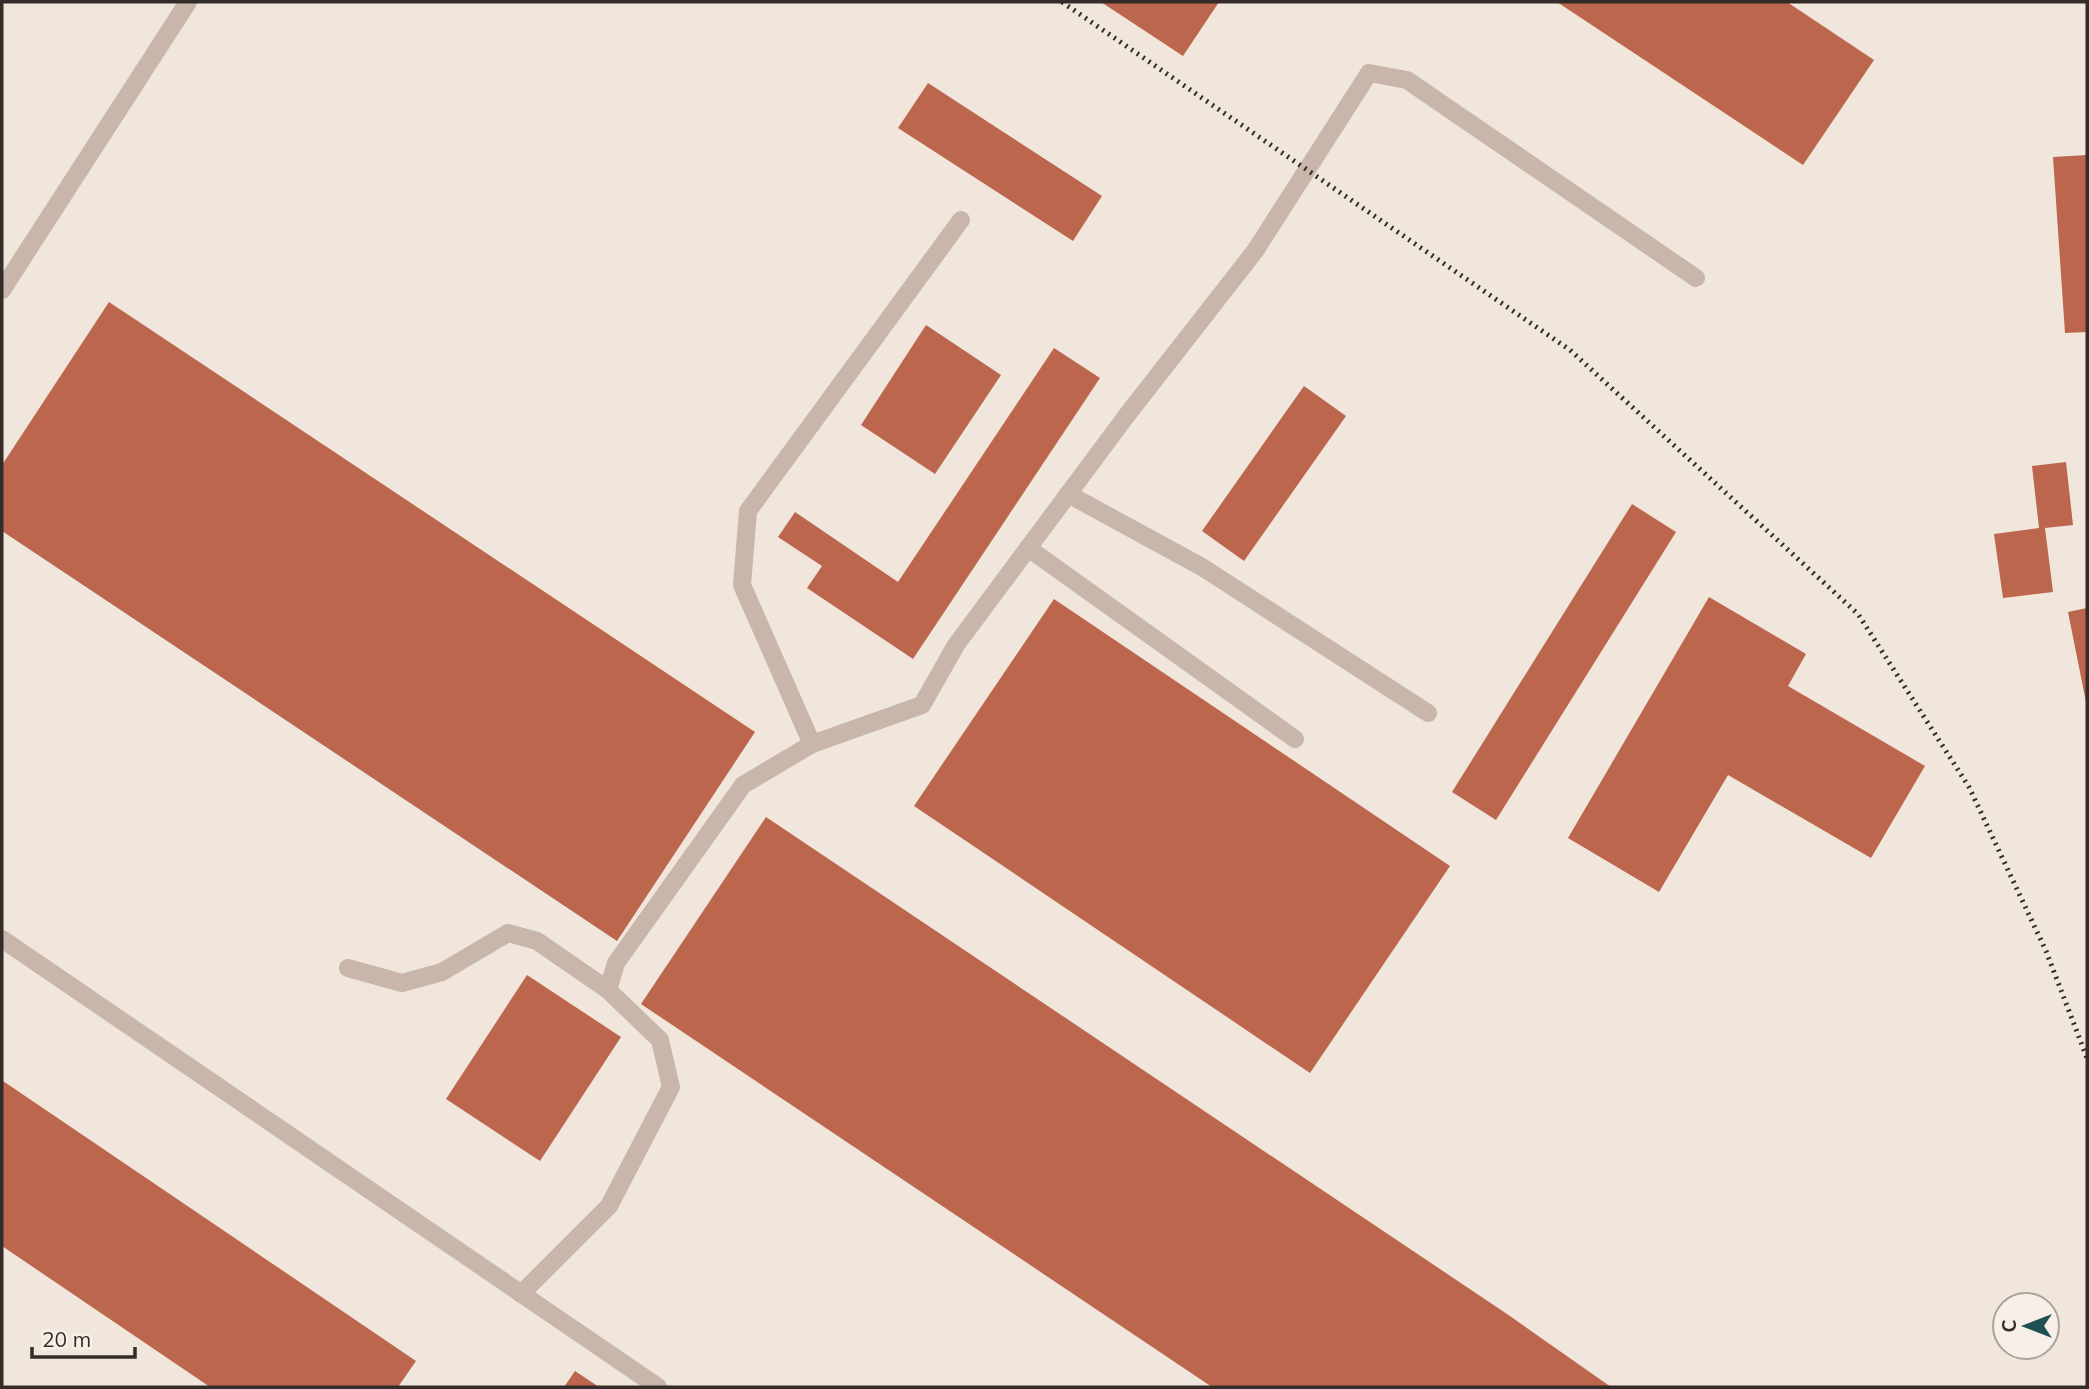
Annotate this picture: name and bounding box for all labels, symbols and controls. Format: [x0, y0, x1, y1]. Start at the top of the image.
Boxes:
north arrow [1991, 1291, 2061, 1361]
scale bar [32, 1316, 135, 1360]
text: С [1997, 1319, 2021, 1333]
text: 20 m [42, 1326, 91, 1352]

